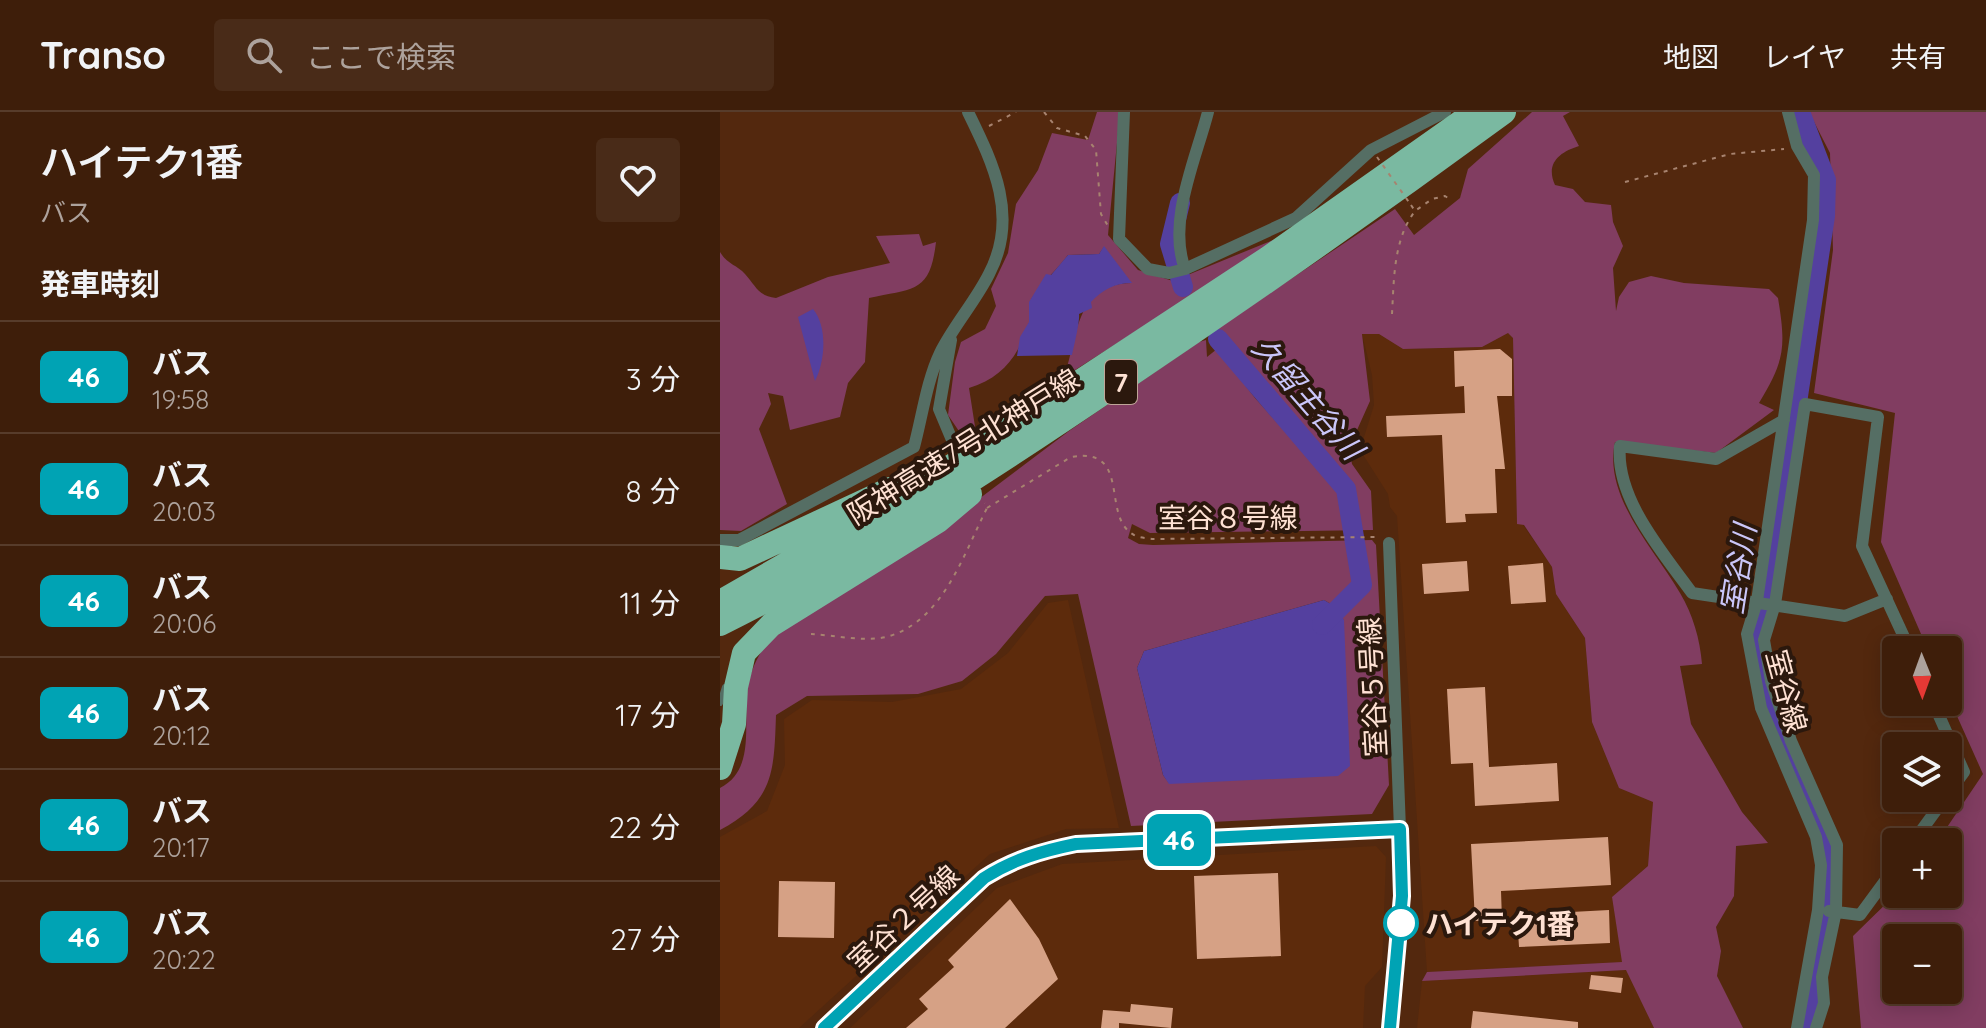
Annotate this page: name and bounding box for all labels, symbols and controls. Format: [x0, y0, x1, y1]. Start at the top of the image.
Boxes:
search box [214, 19, 774, 91]
text: Transo [40, 31, 166, 79]
icon: search [242, 33, 286, 77]
text: ここで検索 [306, 38, 456, 76]
text: 地図 [1663, 39, 1719, 74]
text: レイヤ [1763, 39, 1846, 74]
text: 共有 [1890, 39, 1946, 74]
text: ハイテク1番 [40, 138, 243, 186]
button: heart [596, 138, 680, 222]
text: バス [40, 196, 92, 229]
text: 発車時刻 [40, 265, 160, 303]
water label: 久留主谷川 [1244, 329, 1374, 469]
text: バス [152, 344, 212, 382]
text: 46 [68, 359, 100, 394]
text: 3 分 [626, 360, 680, 398]
road number: 7 [1105, 360, 1137, 404]
street label: 阪神高速7号北神戸線 [841, 361, 1085, 531]
text: 19:58 [152, 383, 209, 416]
text: バス [152, 456, 212, 494]
text: 46 [68, 471, 100, 506]
text: 8 分 [626, 472, 680, 510]
text: 20:03 [152, 495, 216, 528]
street label: 室谷８号線 [1158, 500, 1298, 535]
water label: 室谷川 [1712, 519, 1764, 616]
text: バス [152, 568, 212, 606]
text: 46 [68, 583, 100, 618]
text: 11 分 [620, 584, 680, 622]
text: 20:06 [152, 607, 216, 640]
street label: 室谷５号線 [1351, 616, 1393, 758]
north arrow [1882, 636, 1962, 716]
map controls [1882, 636, 1962, 1004]
street label: 室谷線 [1759, 646, 1815, 736]
text: バス [152, 680, 212, 718]
text: 46 [68, 695, 100, 730]
text: 17 分 [615, 696, 680, 734]
text: 20:12 [152, 719, 211, 752]
button: layers [1882, 732, 1962, 812]
text: バス [152, 792, 212, 830]
text: 46 [68, 807, 100, 842]
text: 22 分 [609, 808, 680, 846]
line badge: 46 [1143, 814, 1215, 866]
text: 46 [1163, 822, 1195, 857]
button: + [1882, 828, 1962, 908]
text: 20:17 [152, 831, 210, 864]
street label: 室谷２号線 [840, 857, 966, 979]
text: バス [152, 904, 212, 942]
marker: ハイテク1番 [1384, 906, 1418, 940]
place label: ハイテク1番 [1425, 906, 1575, 941]
text: 46 [68, 919, 100, 954]
text: 27 分 [610, 920, 680, 958]
button: − [1882, 924, 1962, 1004]
text: 20:22 [152, 943, 216, 976]

